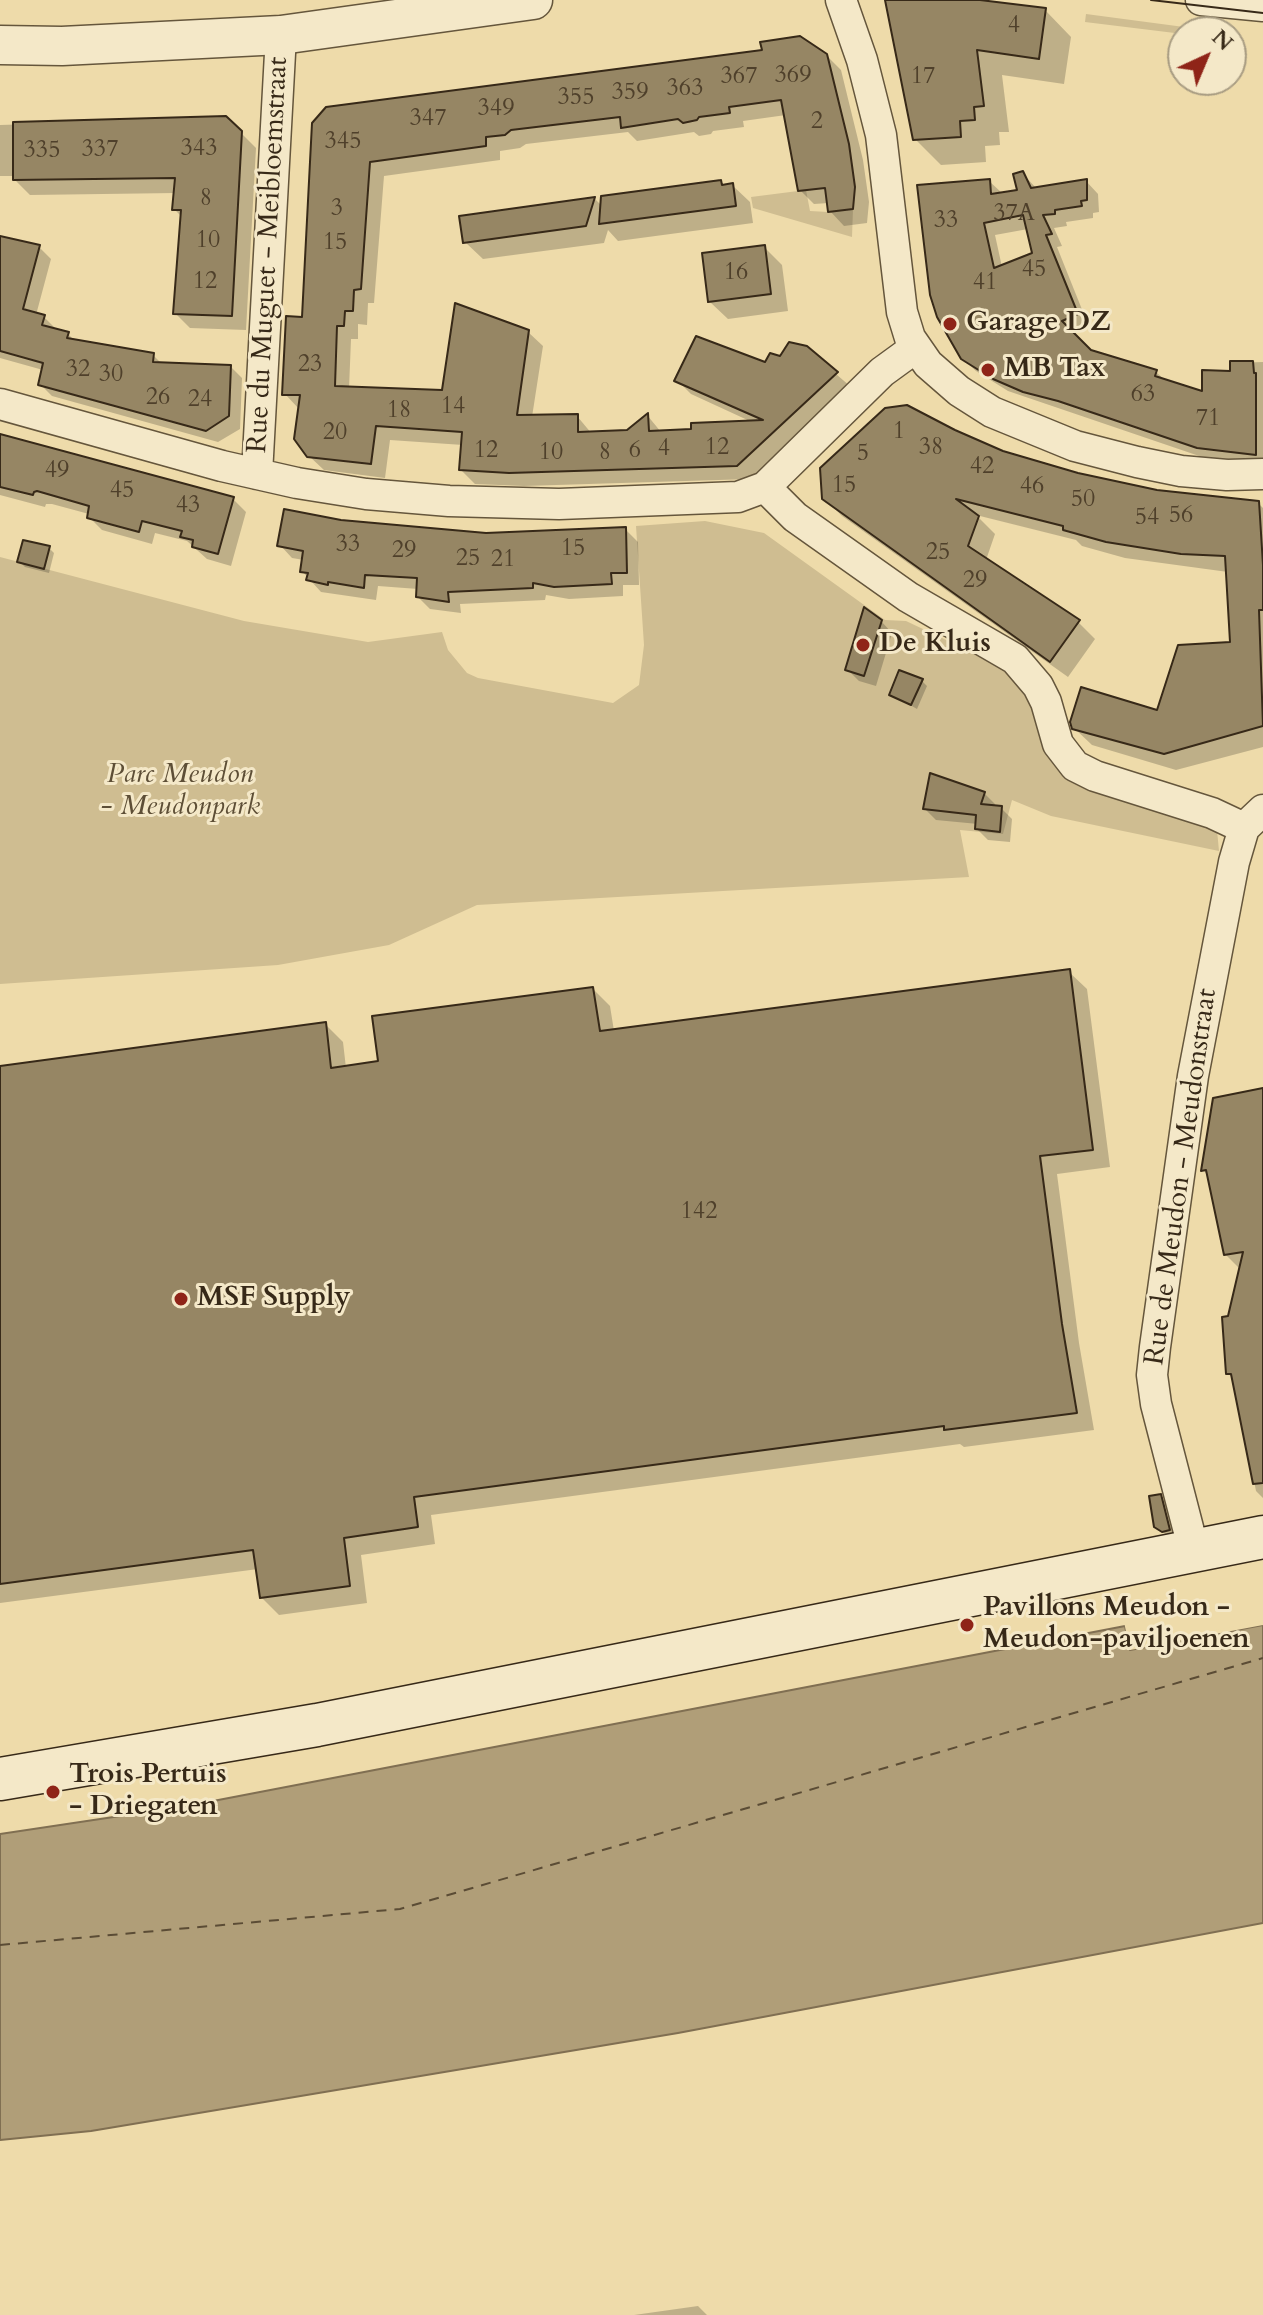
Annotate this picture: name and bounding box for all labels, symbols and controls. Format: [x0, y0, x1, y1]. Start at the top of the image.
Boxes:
house number: 4 [1008, 12, 1020, 40]
north arrow [1167, 16, 1247, 96]
text: N [1205, 23, 1240, 58]
street label: Rue du Muguet - Meibloemstraat [242, 56, 296, 454]
house number: 369 [775, 62, 811, 90]
house number: 367 [721, 63, 757, 91]
house number: 17 [911, 63, 935, 91]
house number: 363 [667, 75, 703, 103]
house number: 359 [612, 79, 648, 107]
house number: 355 [558, 84, 594, 112]
house number: 349 [478, 95, 514, 123]
house number: 347 [410, 105, 446, 133]
house number: 2 [811, 108, 823, 136]
house number: 345 [325, 128, 361, 156]
house number: 343 [181, 135, 217, 163]
house number: 337 [82, 136, 118, 164]
house number: 335 [24, 137, 60, 165]
house number: 8 [200, 185, 212, 213]
house number: 3 [331, 195, 343, 223]
house number: 37A [993, 200, 1035, 228]
house number: 33 [934, 207, 958, 235]
house number: 10 [196, 227, 220, 255]
house number: 15 [323, 229, 347, 257]
house number: 45 [1022, 256, 1046, 284]
house number: 16 [724, 259, 748, 287]
house number: 12 [193, 268, 217, 296]
house number: 41 [973, 269, 997, 297]
place label: Garage DZ [966, 307, 1111, 341]
marker: Garage DZ [941, 315, 959, 333]
house number: 23 [298, 351, 322, 379]
place label: MB Tax [1004, 353, 1105, 387]
house number: 32 [66, 356, 90, 384]
house number: 30 [99, 361, 123, 389]
marker: MB Tax [979, 361, 997, 379]
house number: 63 [1131, 381, 1155, 409]
house number: 26 [146, 384, 170, 412]
house number: 24 [188, 386, 212, 414]
house number: 14 [441, 393, 465, 421]
house number: 18 [387, 397, 411, 425]
house number: 71 [1196, 405, 1220, 433]
house number: 1 [893, 418, 905, 446]
house number: 20 [323, 419, 347, 447]
house number: 12 [705, 434, 729, 462]
house number: 38 [919, 434, 943, 462]
house number: 4 [658, 435, 670, 463]
house number: 12 [474, 437, 498, 465]
house number: 6 [629, 437, 641, 465]
house number: 10 [539, 439, 563, 467]
house number: 8 [599, 439, 611, 467]
house number: 5 [857, 440, 869, 468]
house number: 42 [970, 453, 994, 481]
house number: 49 [45, 457, 69, 485]
house number: 15 [832, 472, 856, 500]
house number: 46 [1020, 473, 1044, 501]
house number: 45 [110, 477, 134, 505]
house number: 50 [1071, 486, 1095, 514]
house number: 43 [176, 492, 200, 520]
house number: 56 [1169, 502, 1193, 530]
house number: 54 [1135, 504, 1159, 532]
house number: 33 [336, 531, 360, 559]
house number: 15 [561, 535, 585, 563]
house number: 29 [392, 537, 416, 565]
house number: 25 [926, 539, 950, 567]
house number: 25 [456, 545, 480, 573]
house number: 21 [491, 546, 515, 574]
house number: 29 [963, 567, 987, 595]
place label: De Kluis [879, 628, 991, 662]
marker: De Kluis [854, 636, 872, 654]
park label: Parc Meudon - Meudonpark [100, 759, 260, 825]
street label: Rue de Meudon - Meudonstraat [1139, 987, 1225, 1367]
house number: 142 [681, 1198, 717, 1226]
place label: MSF Supply [197, 1282, 350, 1316]
marker: MSF Supply [172, 1290, 190, 1308]
place label: Pavillons Meudon - Meudon-paviljoenen [983, 1592, 1250, 1658]
marker: Pavillons Meudon - Meudon-paviljoenen [958, 1616, 976, 1634]
place label: Trois Pertuis - Driegaten [69, 1759, 227, 1825]
marker: Trois Pertuis - Driegaten [44, 1783, 62, 1801]

